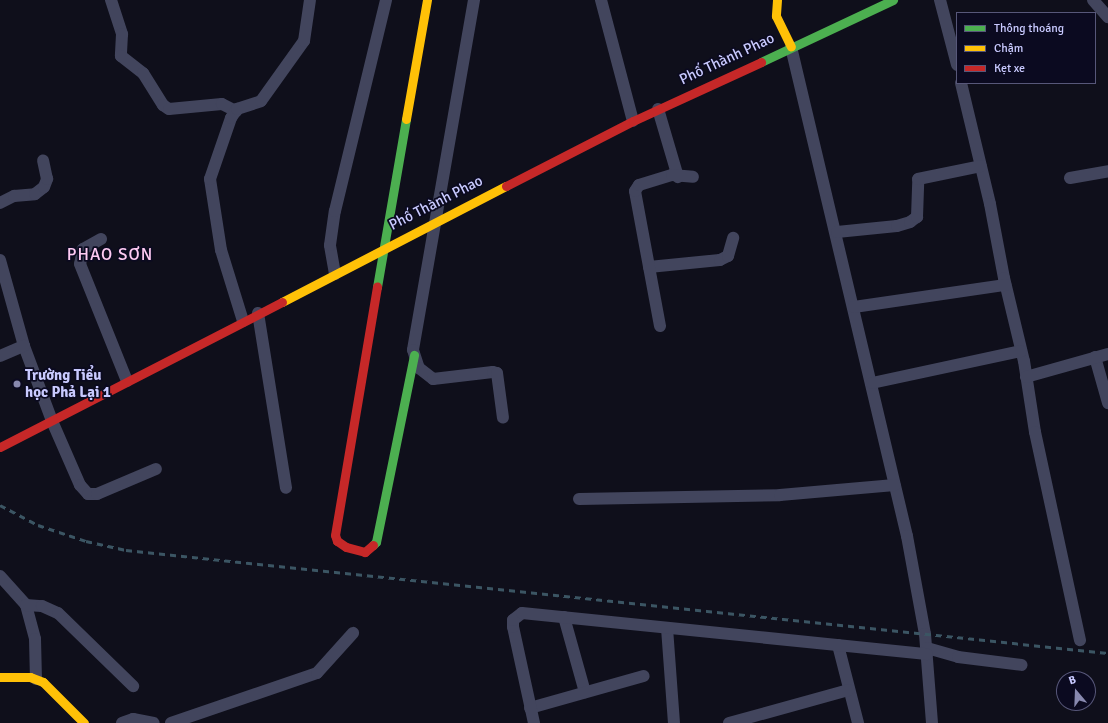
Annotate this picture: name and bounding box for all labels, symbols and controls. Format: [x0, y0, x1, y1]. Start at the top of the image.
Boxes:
legend [956, 12, 1096, 84]
text: Thông thoáng [994, 21, 1064, 36]
street label: Phố Thành Phao [677, 29, 777, 89]
text: Chậm [994, 41, 1023, 56]
text: Kẹt xe [994, 61, 1025, 76]
street label: Phố Thành Phao [386, 172, 486, 234]
district label: PHAO SƠN [67, 245, 153, 265]
place label: Trường Tiểu học Phả Lại 1 [25, 366, 111, 401]
marker: Trường Tiểu học Phả Lại 1 [12, 379, 22, 389]
north arrow [1056, 671, 1096, 711]
text: B [1067, 673, 1078, 687]

